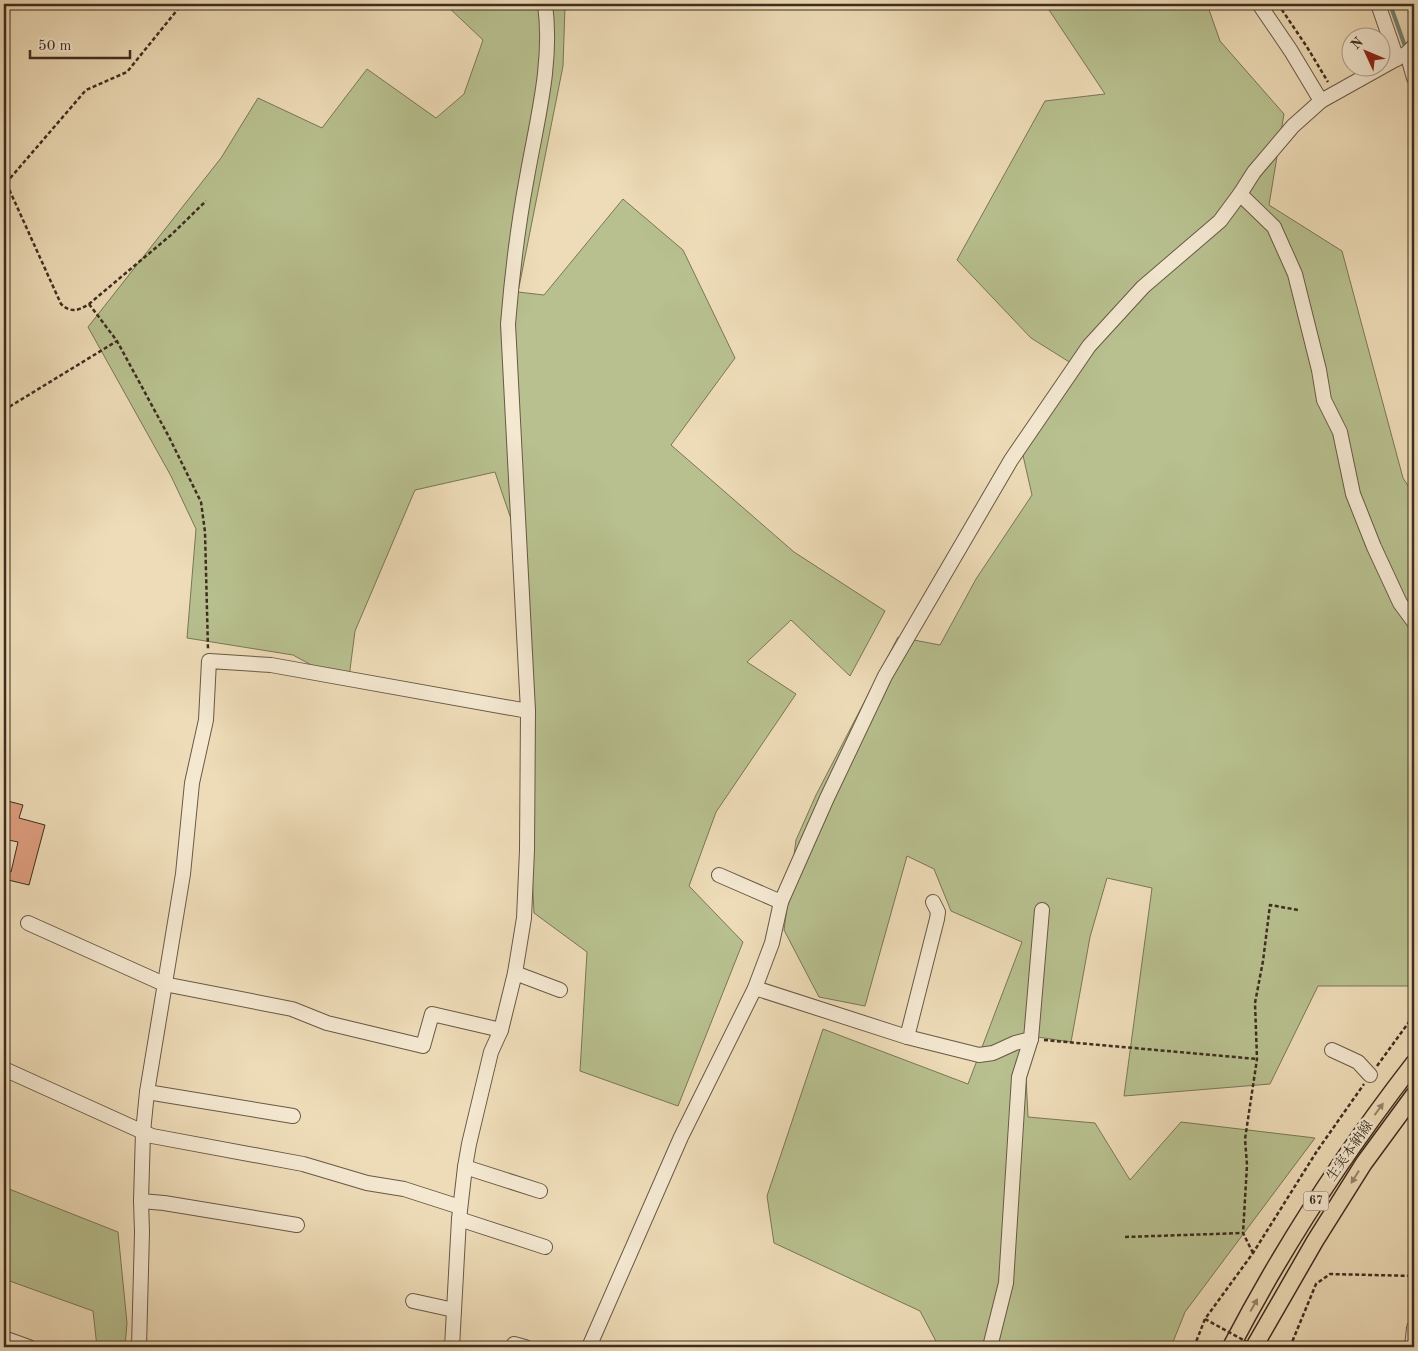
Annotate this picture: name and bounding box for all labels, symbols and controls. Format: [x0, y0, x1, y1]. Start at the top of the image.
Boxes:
scale bar [30, 28, 130, 60]
north arrow [1340, 28, 1390, 78]
text: N [1349, 35, 1366, 52]
text: 50 m [38, 39, 72, 54]
one-way arrow [1374, 1103, 1385, 1116]
street label: 生実本納線 [1323, 1118, 1376, 1184]
one-way arrow [1351, 1170, 1360, 1184]
road number: 67 [1304, 1192, 1328, 1210]
one-way arrow [1250, 1297, 1258, 1312]

